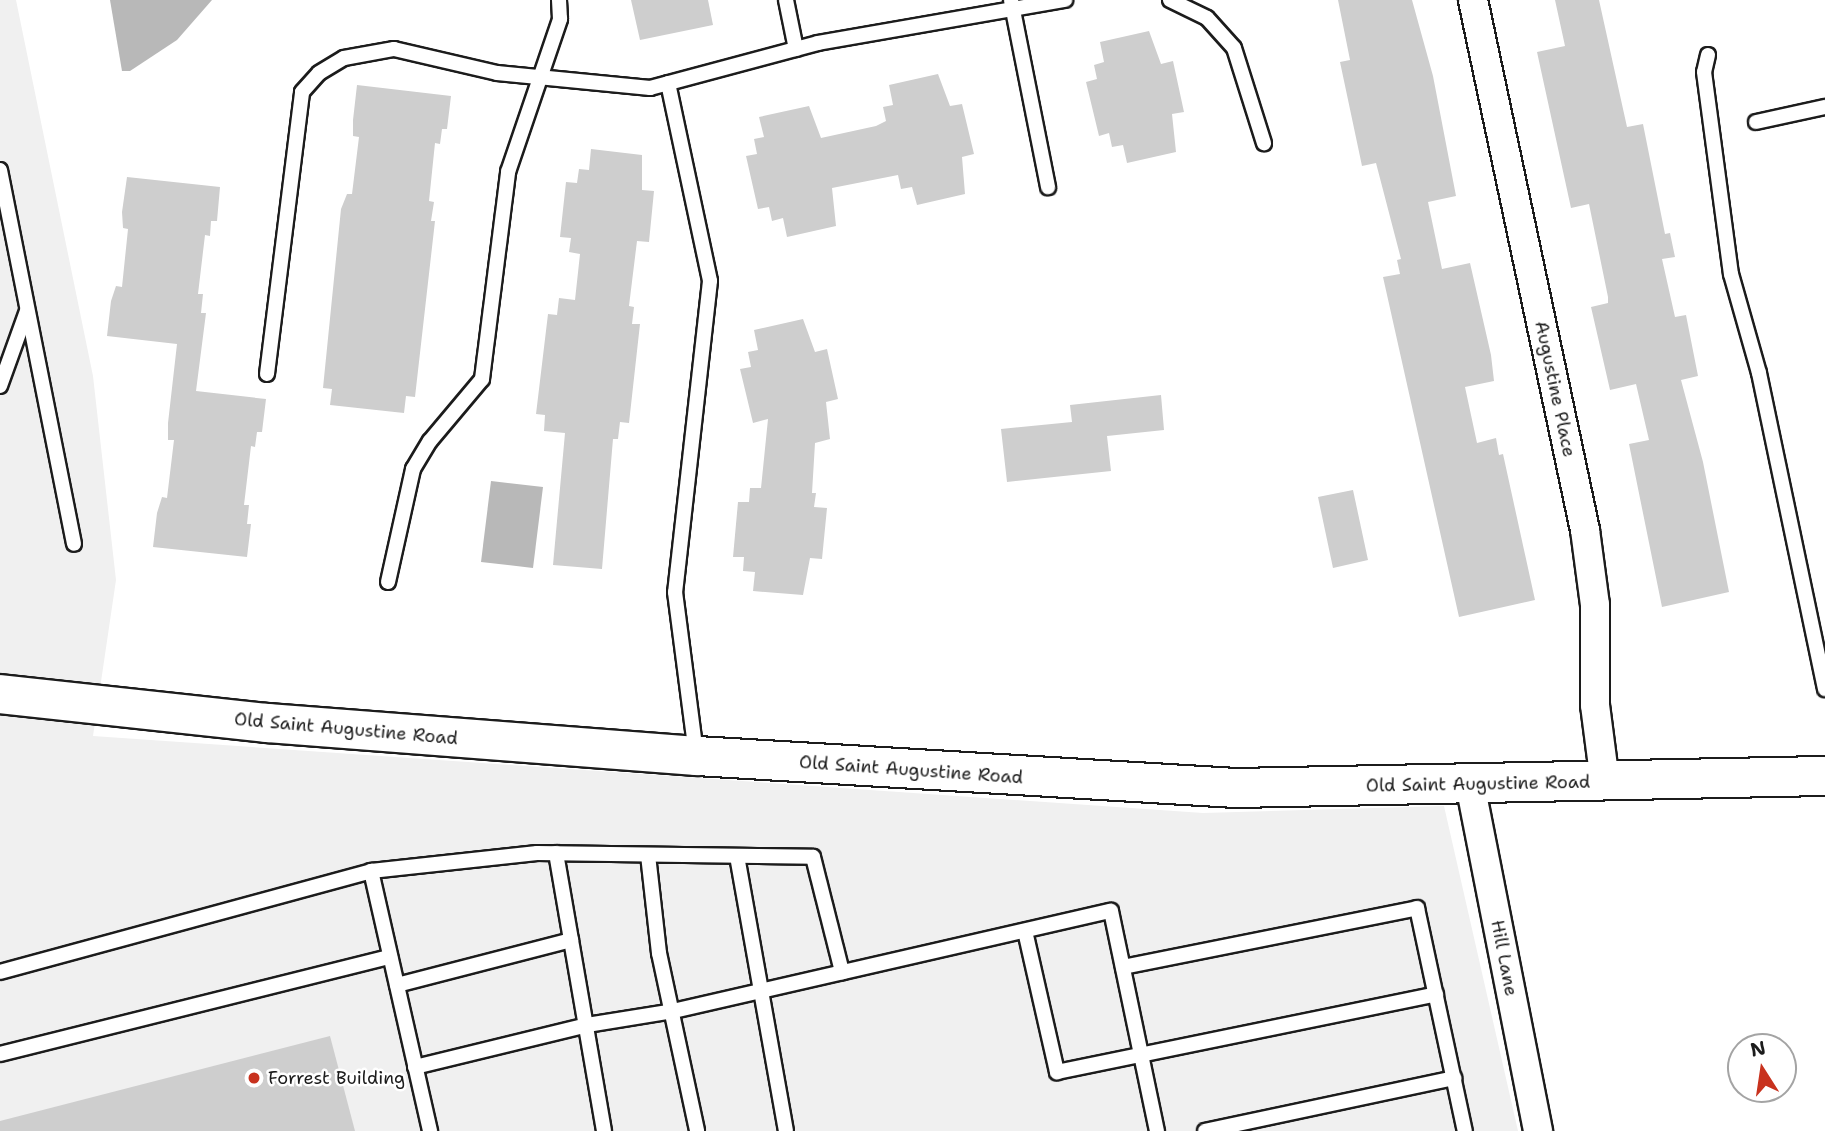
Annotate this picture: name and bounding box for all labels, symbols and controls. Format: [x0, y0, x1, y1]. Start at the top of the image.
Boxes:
street label: Augustine Place [1530, 319, 1580, 459]
street label: Old Saint Augustine Road [233, 708, 459, 750]
street label: Old Saint Augustine Road [798, 751, 1024, 789]
street label: Old Saint Augustine Road [1366, 771, 1590, 797]
street label: Hill Lane [1486, 918, 1522, 998]
north arrow [1727, 1033, 1797, 1103]
text: N [1748, 1035, 1768, 1063]
place label: Forrest Building [268, 1067, 405, 1089]
marker: Forrest Building [246, 1070, 262, 1086]

